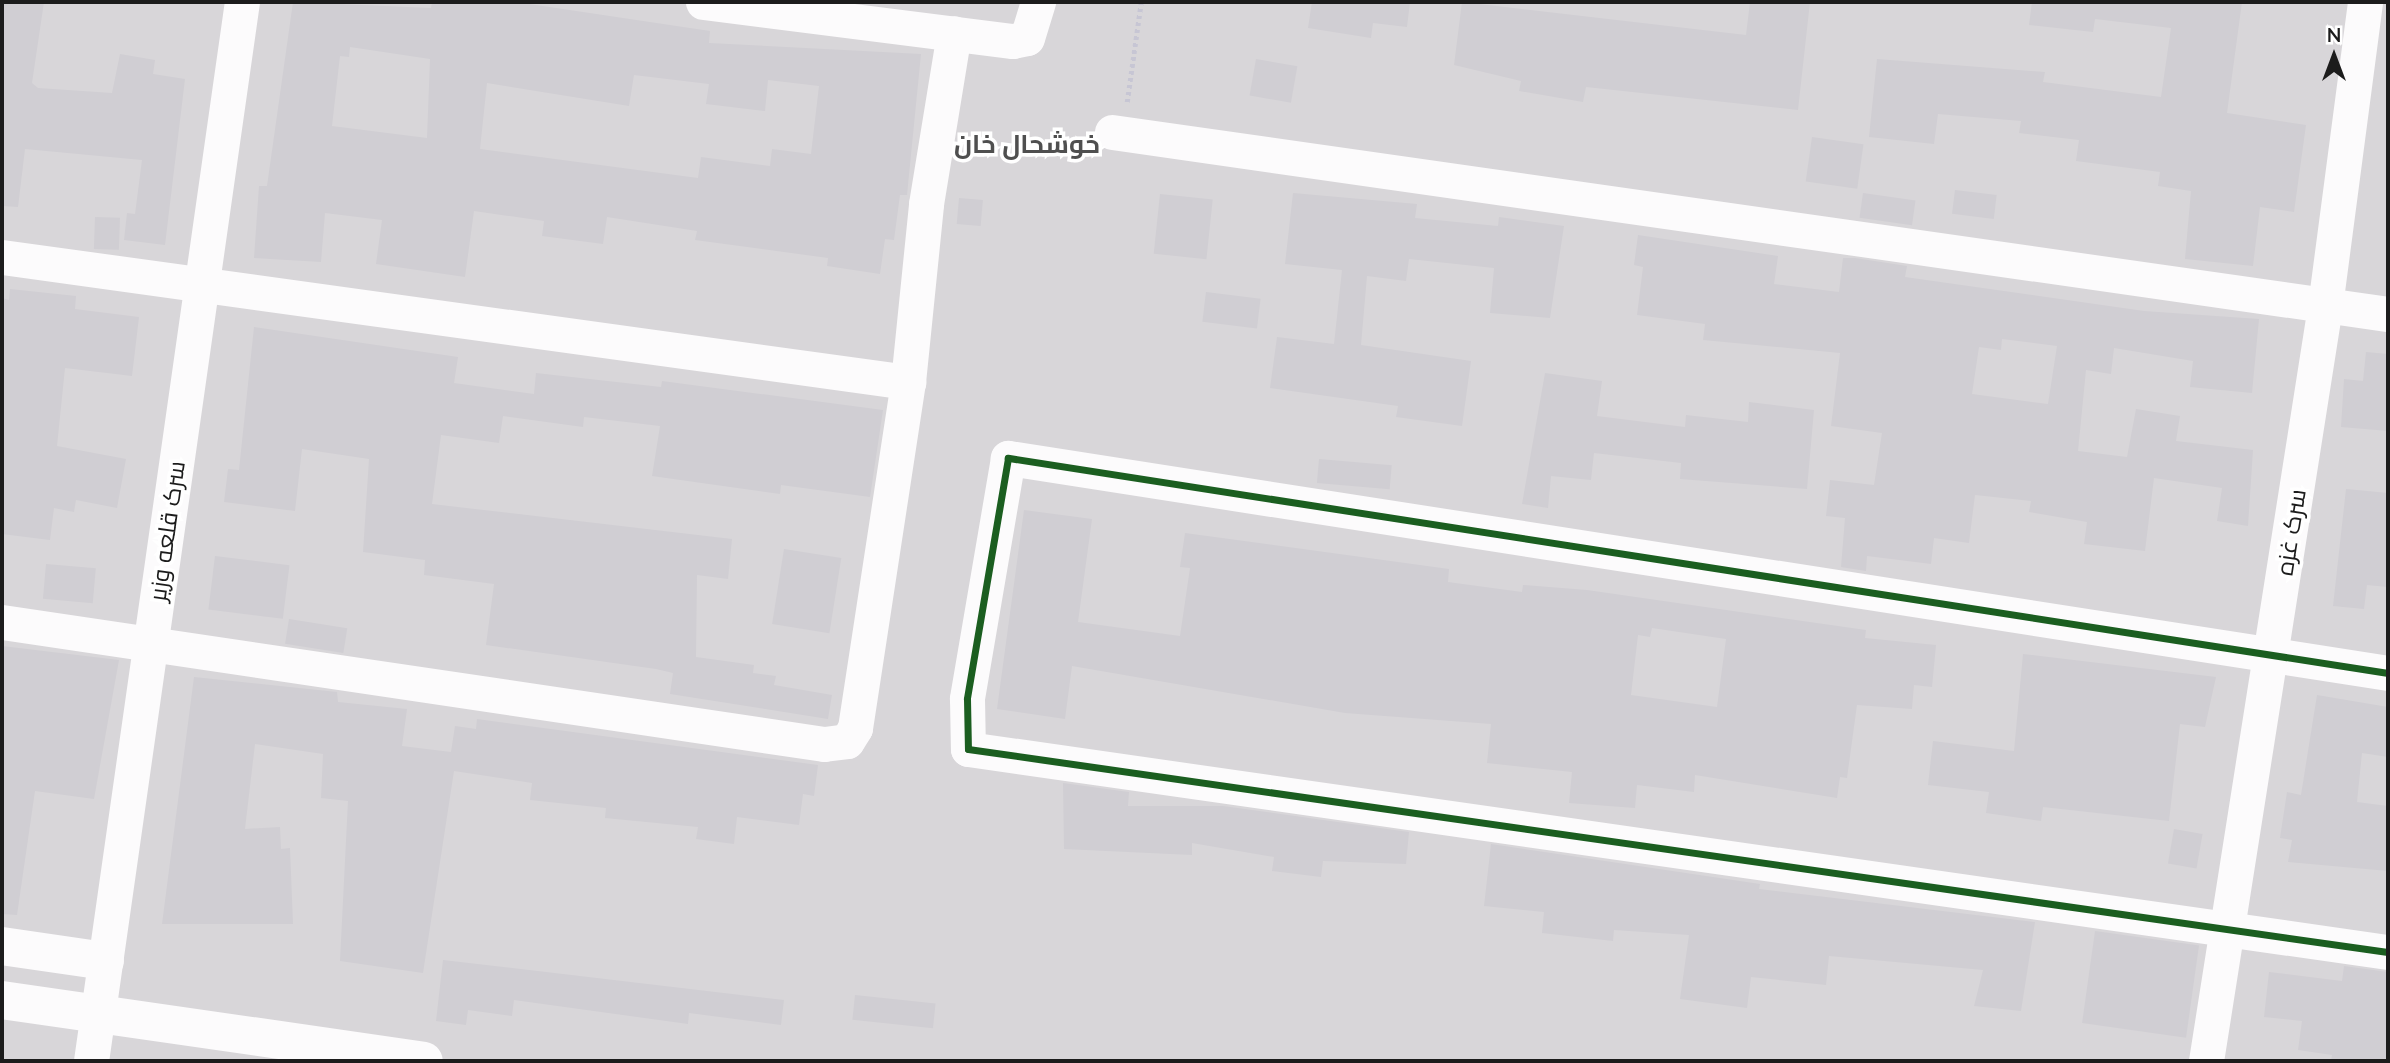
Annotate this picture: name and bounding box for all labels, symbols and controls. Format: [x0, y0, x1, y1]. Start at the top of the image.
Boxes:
north arrow [2299, 21, 2369, 91]
text: N [2327, 23, 2341, 46]
district label: خوشحال خان [954, 128, 1100, 160]
street label: سرک قلعه وزیر [142, 459, 190, 603]
street label: سرک غزه [2269, 487, 2311, 577]

